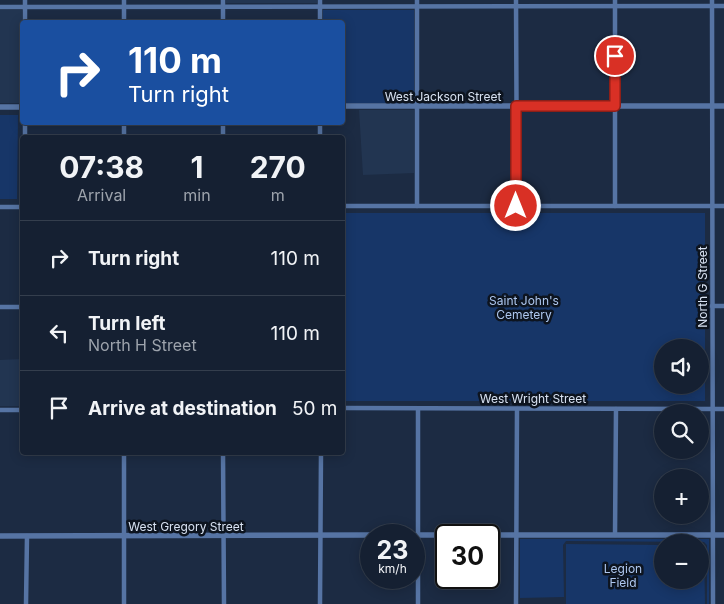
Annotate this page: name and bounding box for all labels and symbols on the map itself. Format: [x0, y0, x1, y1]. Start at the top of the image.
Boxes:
pin [594, 35, 636, 77]
street label: West Jackson Street [385, 89, 501, 104]
position arrow [489, 179, 541, 231]
street label: North G Street [695, 246, 710, 328]
park label: Saint John's Cemetery [489, 293, 559, 322]
street label: West Wright Street [480, 391, 586, 406]
street label: West Gregory Street [128, 519, 244, 534]
speed limit sign: 30 [435, 524, 500, 589]
park label: Legion Field [604, 561, 642, 590]

